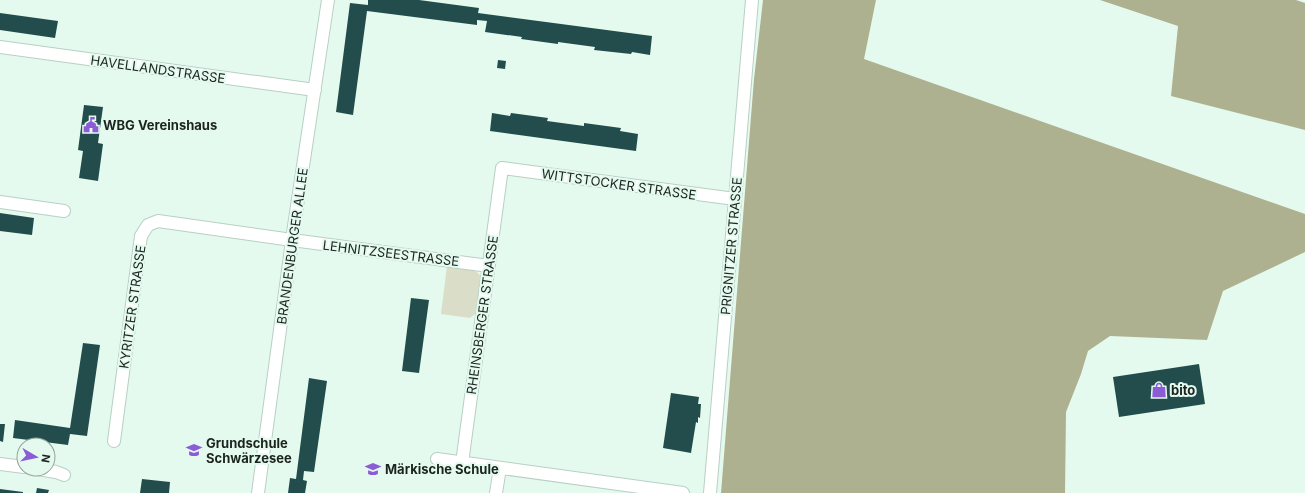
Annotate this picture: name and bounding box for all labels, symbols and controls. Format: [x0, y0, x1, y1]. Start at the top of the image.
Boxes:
street label: HAVELLANDSTRASSE [90, 52, 226, 86]
public building icon: WBG Vereinshaus [82, 116, 100, 134]
place label: WBG Vereinshaus [103, 117, 217, 133]
street label: WITTSTOCKER STRASSE [541, 165, 697, 203]
street label: BRANDENBURGER ALLEE [273, 167, 311, 325]
street label: PRIGNITZER STRASSE [717, 177, 745, 315]
street label: RHEINSBERGER STRASSE [463, 235, 501, 395]
street label: LEHNITZSEESTRASSE [322, 237, 460, 269]
street label: KYRITZER STRASSE [115, 244, 149, 370]
shop icon: bito [1150, 381, 1168, 399]
place label: bito [1171, 382, 1195, 398]
place label: Grundschule Schwärzesee [206, 435, 292, 466]
north arrow [16, 437, 56, 477]
school or university icon: Grundschule Schwärzesee [185, 441, 203, 459]
text: N [38, 453, 53, 464]
school or university icon: Märkische Schule [364, 460, 382, 478]
place label: Märkische Schule [385, 461, 499, 477]

